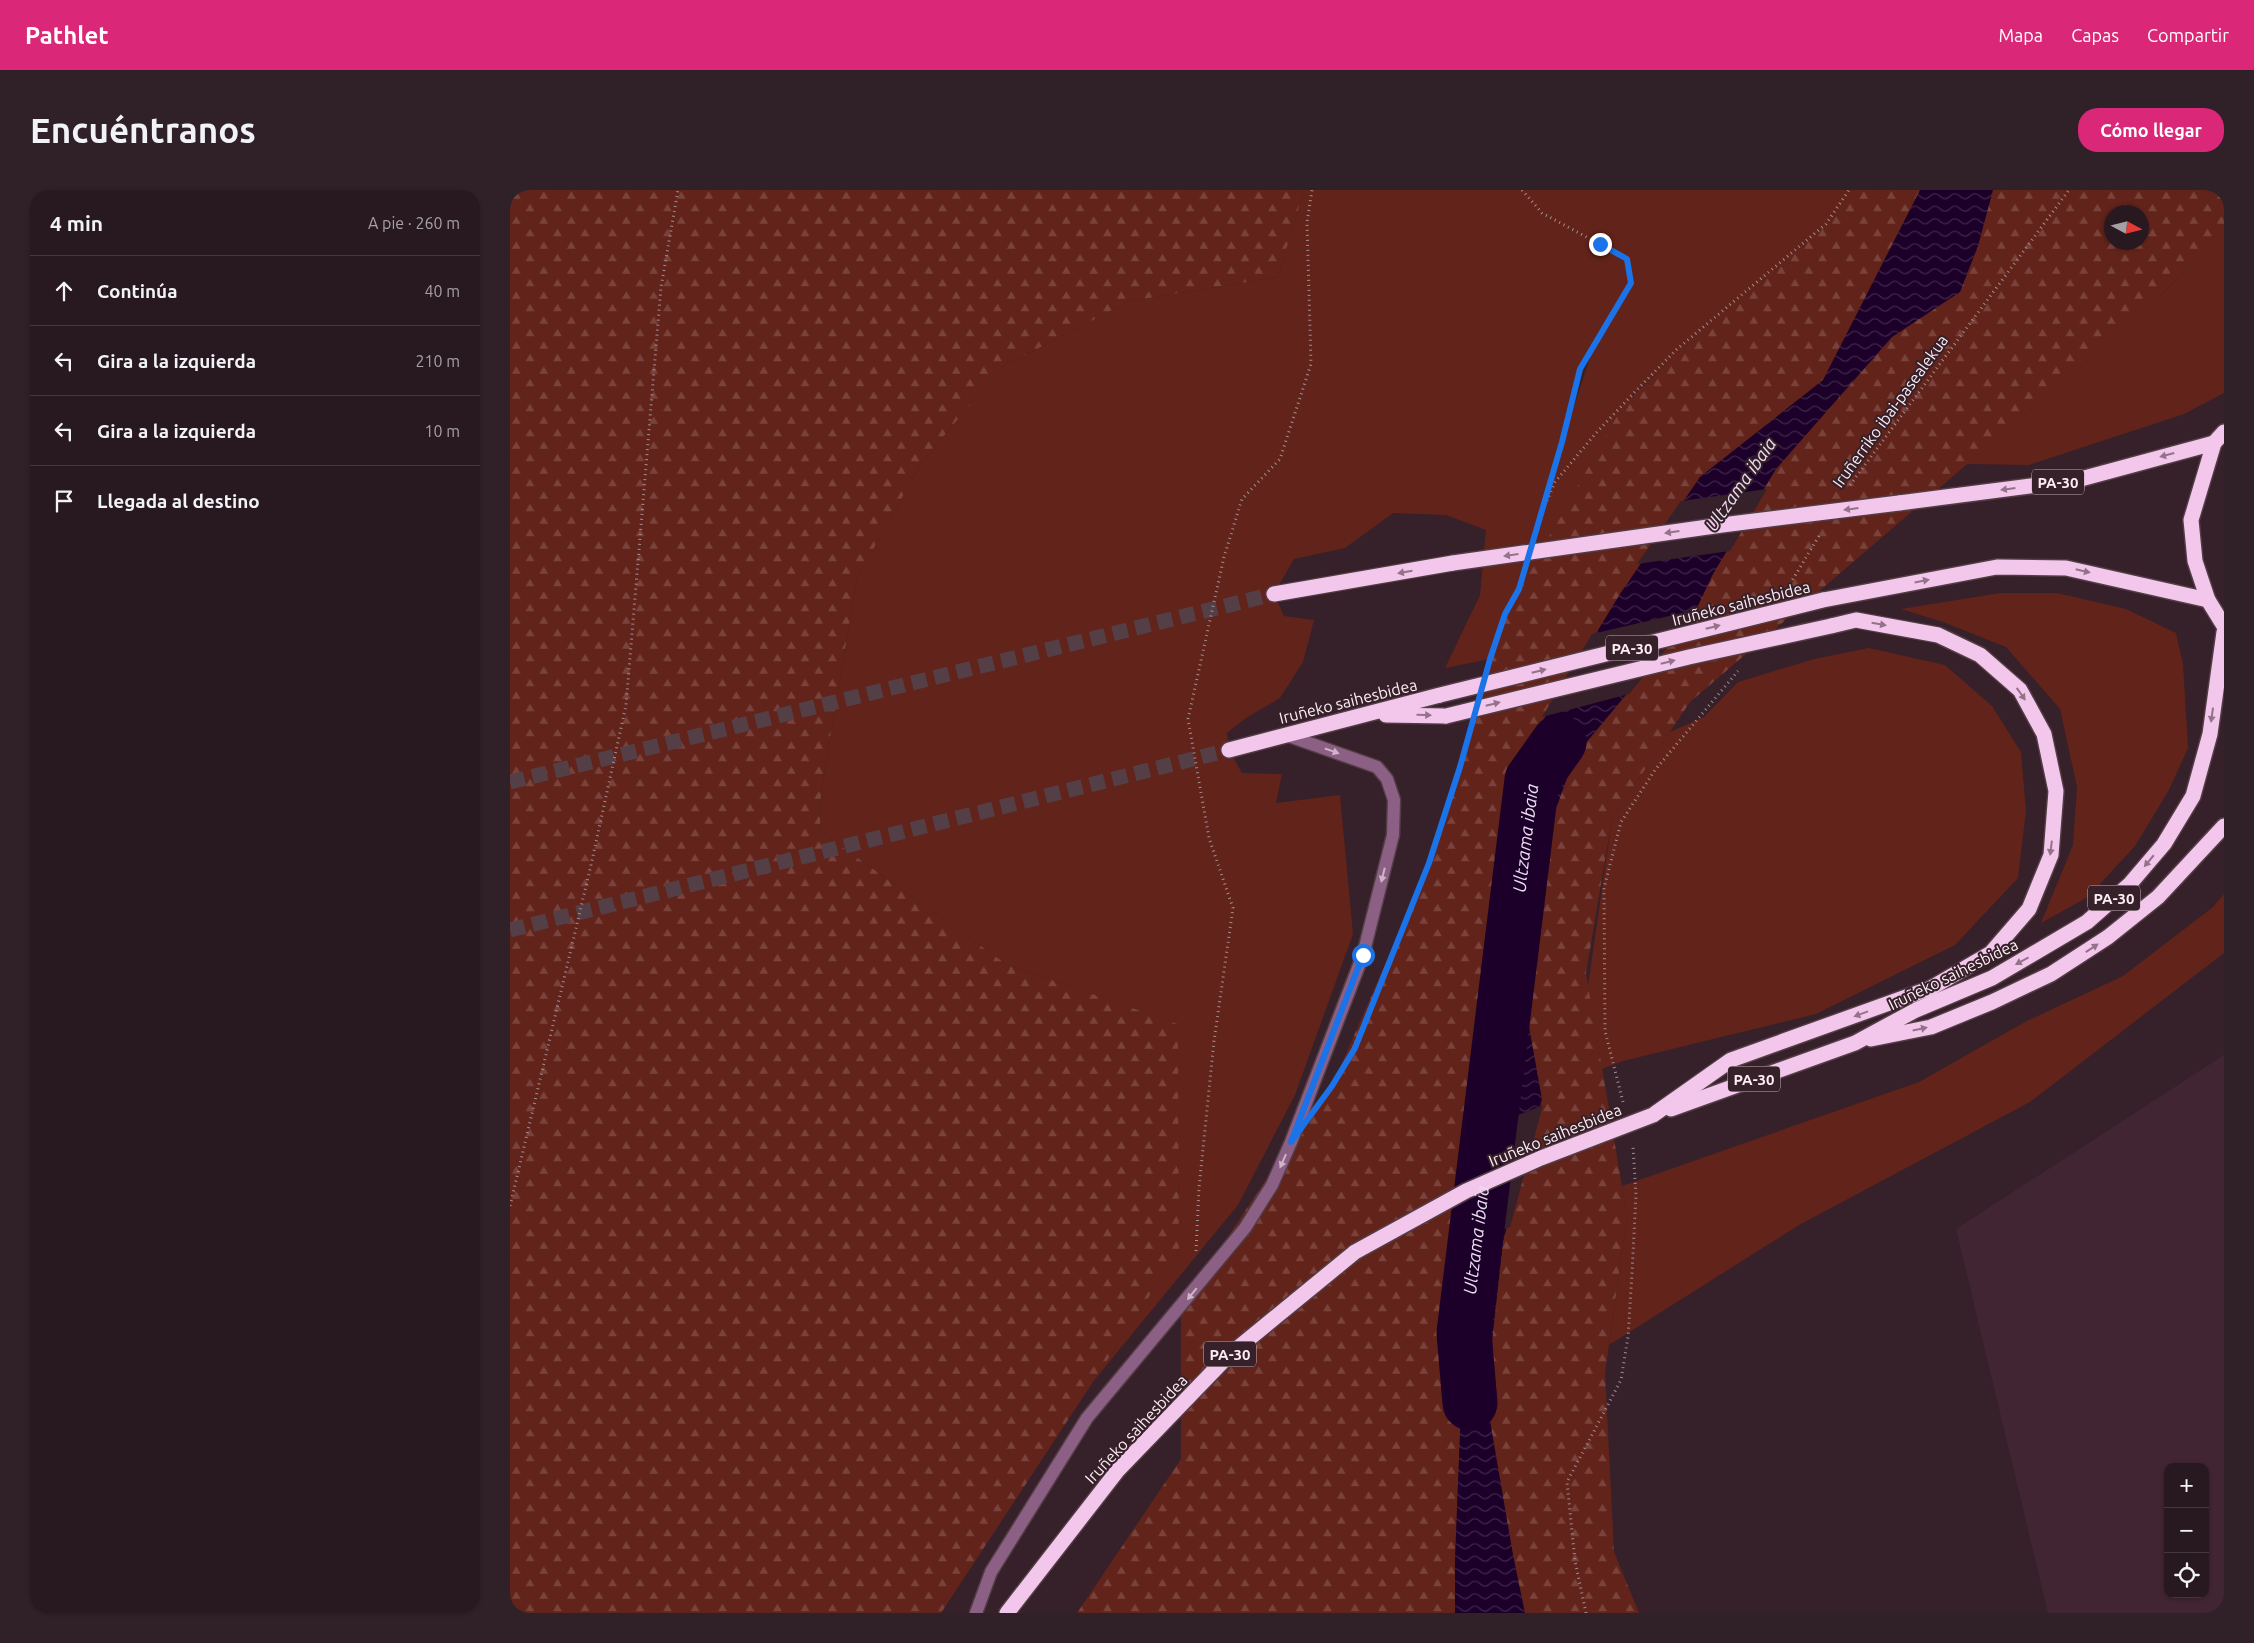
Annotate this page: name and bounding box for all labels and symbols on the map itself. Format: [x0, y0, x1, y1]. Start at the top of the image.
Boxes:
north arrow [2104, 205, 2149, 250]
route end [1589, 233, 1612, 256]
street label: Iruñerriko ibai-pasealekua [1829, 331, 1951, 491]
water label: Ultzama ibaia [1700, 433, 1780, 535]
one-way arrow [2160, 452, 2175, 460]
road number: PA-30 [2032, 470, 2084, 494]
one-way arrow [2000, 485, 2016, 493]
one-way arrow [1842, 505, 1858, 513]
one-way arrow [1664, 528, 1680, 536]
one-way arrow [1503, 551, 1519, 559]
one-way arrow [1396, 568, 1412, 576]
one-way arrow [2076, 568, 2092, 576]
street label: Iruñeko saihesbidea [1670, 577, 1812, 629]
one-way arrow [1915, 577, 1931, 585]
one-way arrow [1872, 621, 1888, 629]
one-way arrow [1706, 623, 1721, 631]
road number: PA-30 [1606, 636, 1658, 660]
one-way arrow [1661, 658, 1676, 666]
one-way arrow [1531, 667, 1546, 675]
street label: Iruñeko saihesbidea [1277, 675, 1419, 727]
one-way arrow [2016, 687, 2025, 700]
one-way arrow [1486, 700, 1501, 708]
one-way arrow [2208, 707, 2216, 723]
one-way arrow [1416, 712, 1432, 720]
one-way arrow [1325, 747, 1340, 755]
water label: Ultzama ibaia [1508, 782, 1542, 894]
one-way arrow [2047, 840, 2055, 856]
one-way arrow [2144, 855, 2155, 867]
one-way arrow [1379, 868, 1387, 883]
road number: PA-30 [2088, 886, 2140, 910]
street label: Iruñeko saihesbidea [1885, 935, 2021, 1013]
one-way arrow [2085, 943, 2099, 952]
route start [1352, 944, 1375, 967]
one-way arrow [2016, 956, 2029, 965]
one-way arrow [1853, 1011, 1868, 1018]
one-way arrow [1912, 1025, 1928, 1033]
road number: PA-30 [1728, 1066, 1780, 1092]
street label: Iruñeko saihesbidea [1486, 1100, 1624, 1170]
one-way arrow [1279, 1154, 1287, 1168]
water label: Ultzama ibaia [1459, 1184, 1492, 1295]
one-way arrow [1186, 1287, 1197, 1300]
road number: PA-30 [1204, 1342, 1256, 1366]
street label: Iruñeko saihesbidea [1081, 1371, 1191, 1487]

